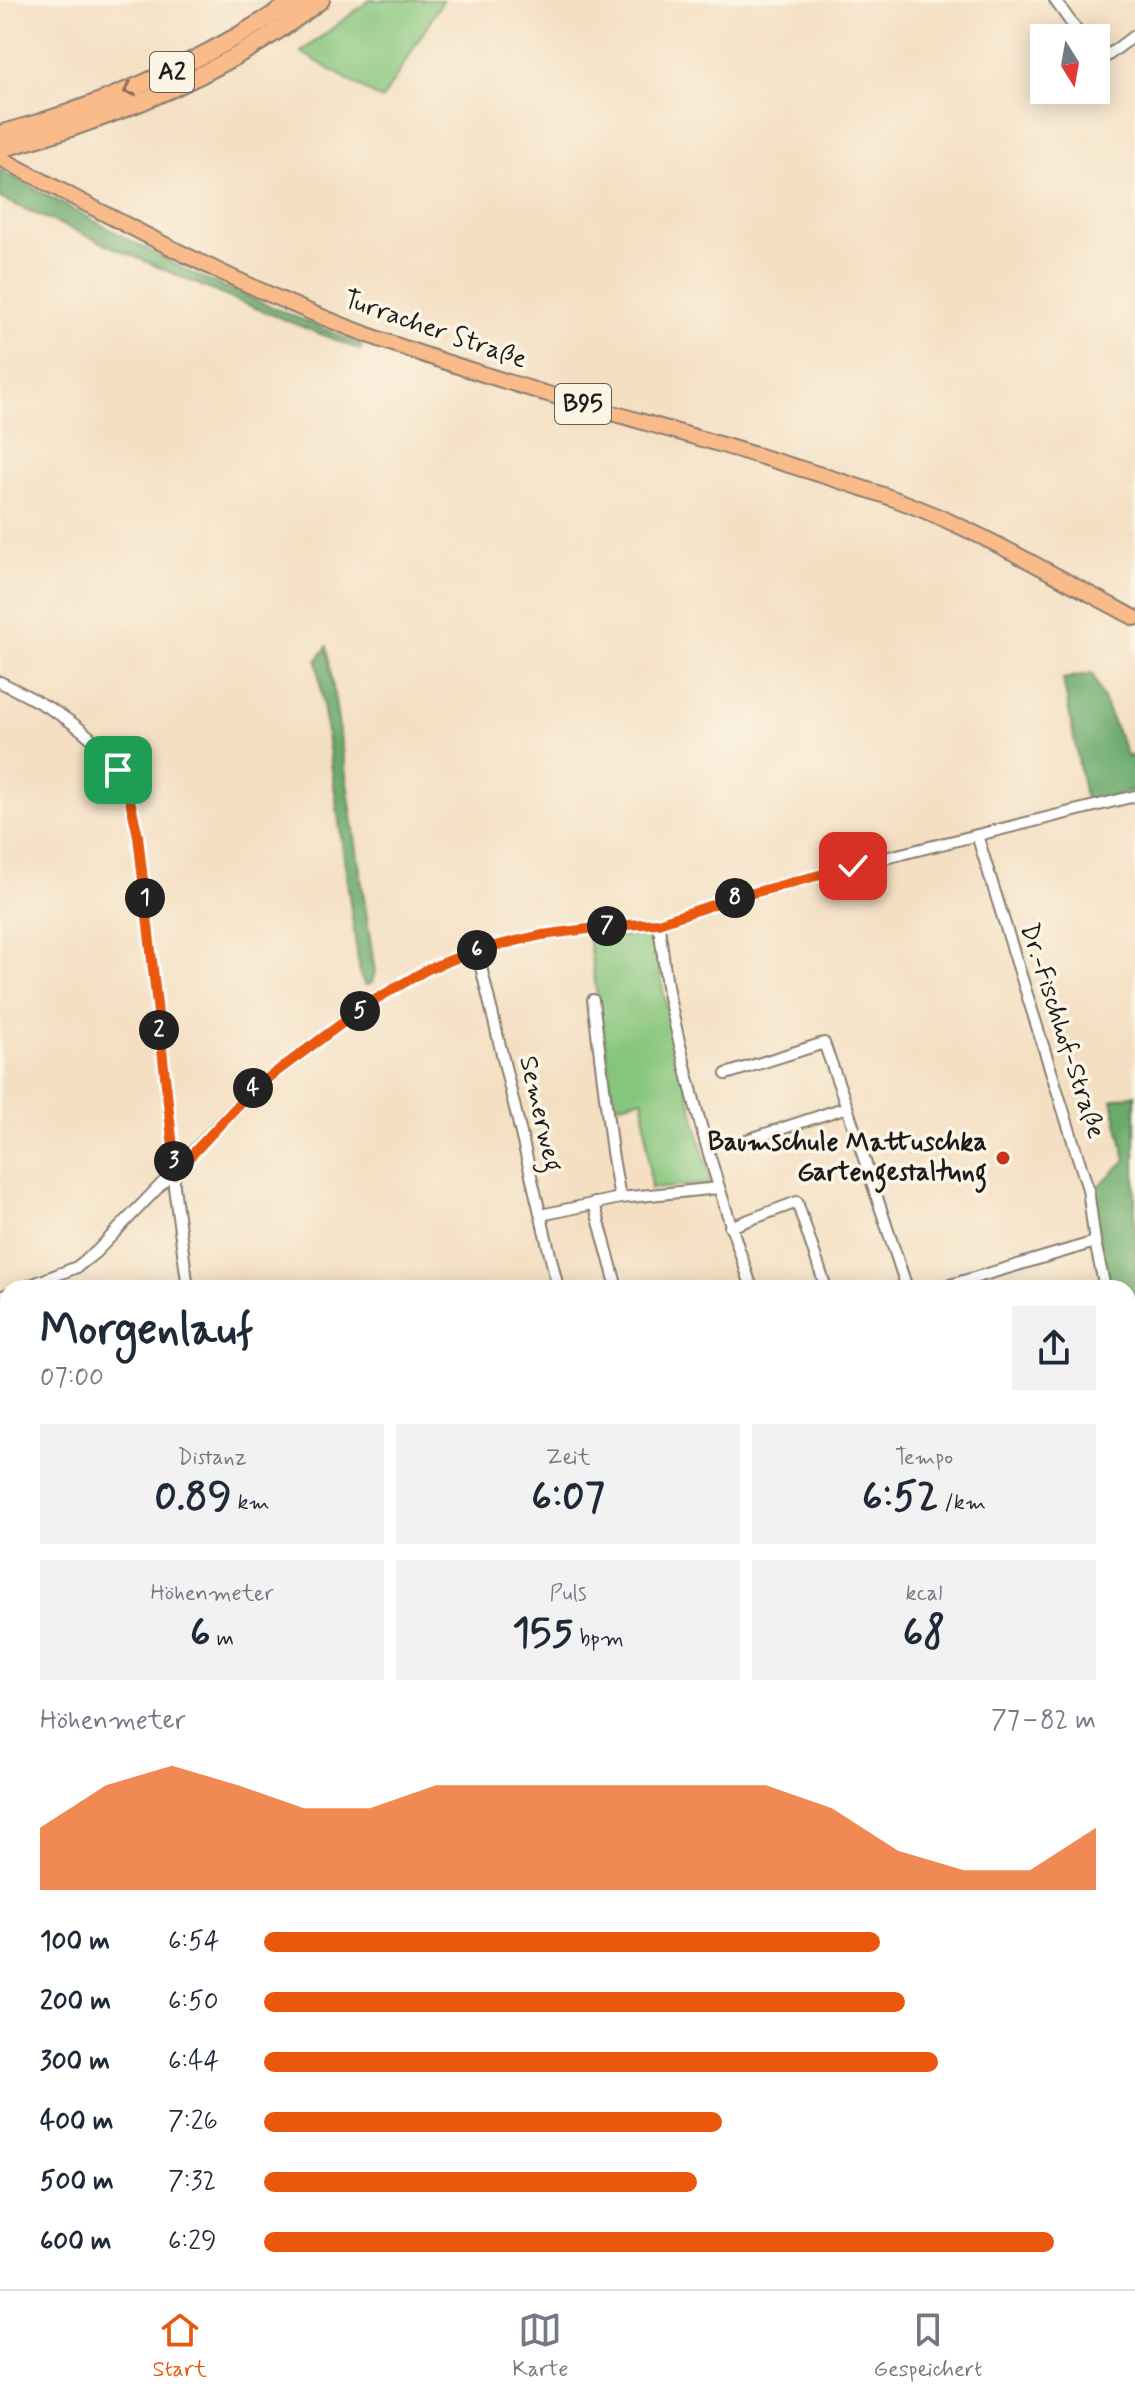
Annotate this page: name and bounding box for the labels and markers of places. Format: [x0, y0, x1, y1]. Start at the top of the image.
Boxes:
pin [84, 736, 152, 804]
pin [819, 832, 887, 900]
pin: 1 [125, 878, 165, 918]
pin: 8 [715, 878, 755, 918]
pin: 7 [587, 906, 627, 946]
pin: 6 [457, 930, 497, 970]
pin: 5 [340, 991, 380, 1031]
pin: 2 [139, 1010, 179, 1050]
pin: 4 [233, 1068, 273, 1108]
place label: Baumschule Mattuschka Gartengestaltung [708, 1126, 987, 1193]
pin: 3 [154, 1141, 194, 1181]
marker: Baumschule Mattuschka Gartengestaltung [994, 1149, 1012, 1167]

